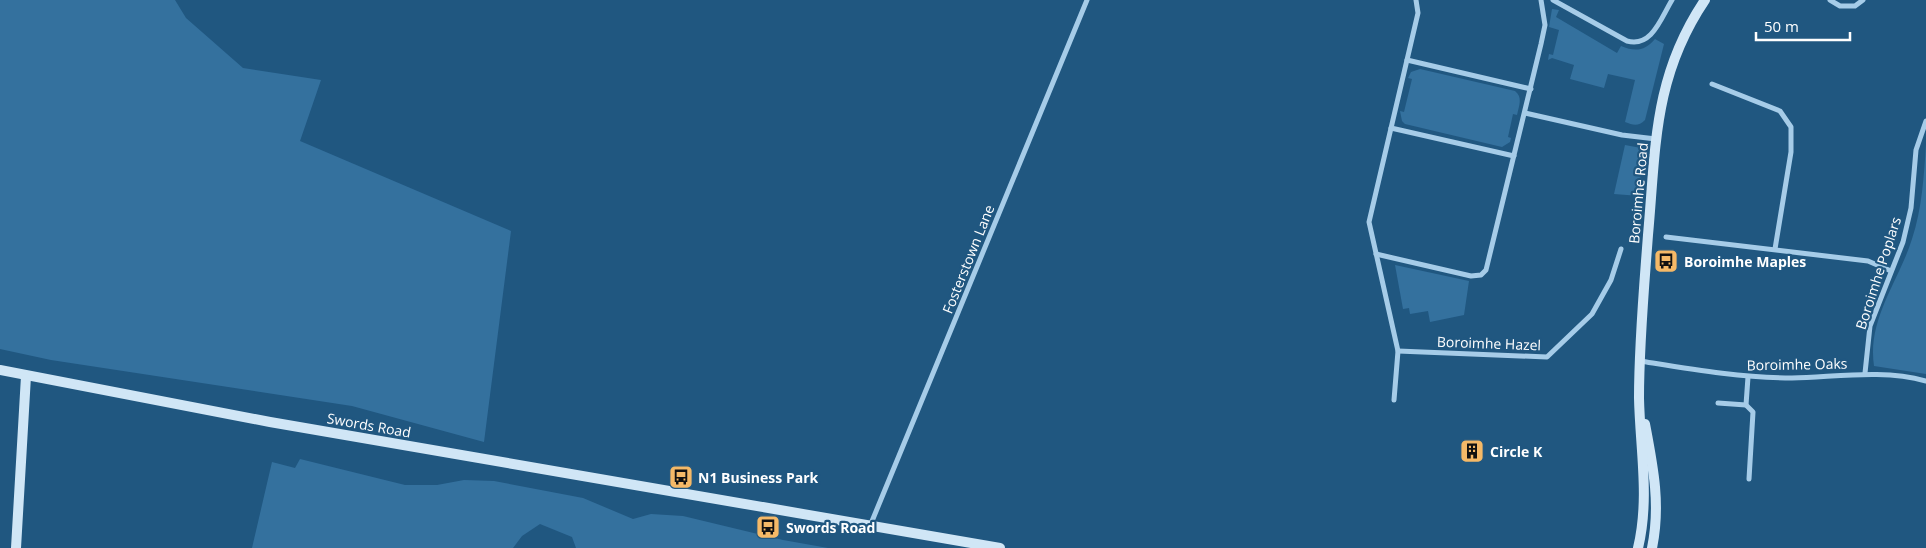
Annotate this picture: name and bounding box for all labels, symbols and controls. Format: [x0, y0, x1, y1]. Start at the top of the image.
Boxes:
scale bar [1756, 10, 1850, 42]
text: 50 m [1764, 16, 1799, 36]
street label: Boroimhe Road [1624, 142, 1652, 244]
street label: Fosterstown Lane [938, 202, 999, 316]
street label: Boroimhe Poplars [1851, 214, 1905, 332]
bus stop icon: Boroimhe Maples [1653, 248, 1679, 274]
place label: Boroimhe Maples [1684, 252, 1806, 271]
street label: Boroimhe Hazel [1437, 332, 1541, 354]
street label: Boroimhe Oaks [1746, 354, 1848, 374]
street label: Swords Road [326, 408, 412, 442]
building icon: Circle K [1459, 438, 1485, 464]
place label: Circle K [1490, 442, 1543, 461]
bus stop icon: N1 Business Park [668, 464, 694, 490]
place label: N1 Business Park [698, 468, 818, 487]
bus stop icon: Swords Road [755, 514, 781, 540]
place label: Swords Road [786, 518, 875, 537]

